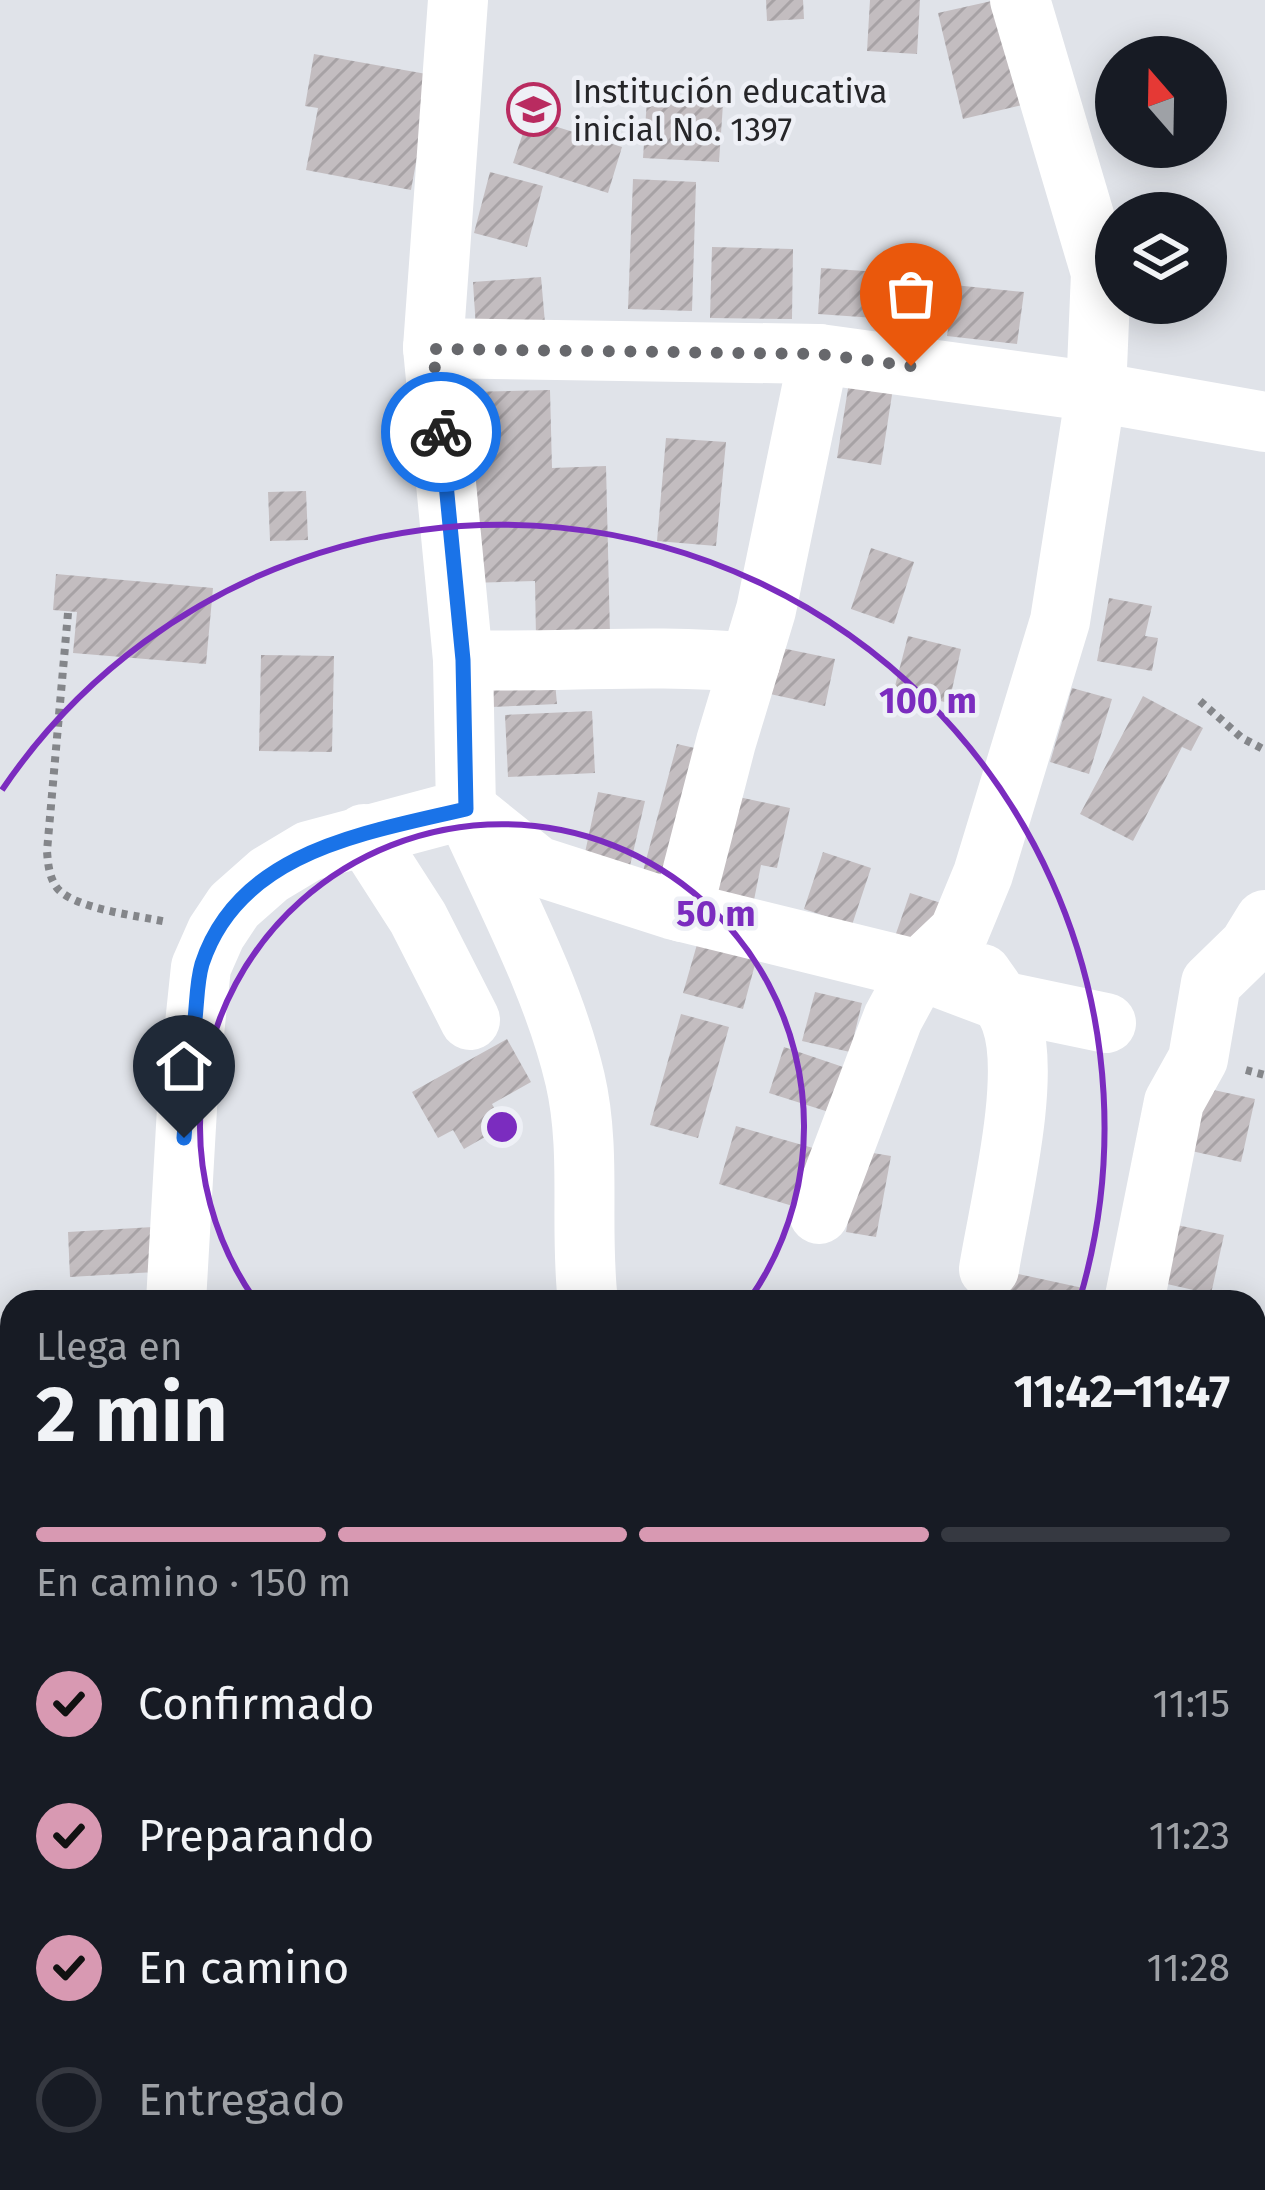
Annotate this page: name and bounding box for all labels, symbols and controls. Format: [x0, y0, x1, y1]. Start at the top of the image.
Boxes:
north arrow [1095, 36, 1227, 168]
map controls [1095, 36, 1227, 324]
place label: Institución educativa inicial No. 1397 [573, 72, 887, 150]
school or university icon: Institución educativa inicial No. 1397 [506, 82, 562, 138]
button: layers [1095, 192, 1227, 324]
pin [860, 243, 962, 366]
icon: bag [878, 261, 944, 327]
courier [381, 372, 501, 492]
icon: bike [408, 399, 474, 465]
text: 100 m [879, 679, 977, 723]
text: 50 m [676, 892, 756, 936]
pin [133, 1015, 235, 1138]
icon: home [151, 1033, 217, 1099]
centre of rings [481, 1106, 523, 1148]
text: Llega en [36, 1324, 183, 1370]
text: 11:42–11:47 [1014, 1365, 1230, 1419]
text: 2 min [36, 1368, 228, 1462]
text: En camino · 150 m [36, 1560, 351, 1606]
icon: check [36, 1671, 102, 1737]
text: Confirmado [138, 1677, 374, 1731]
text: 11:15 [1153, 1681, 1230, 1727]
icon: check [36, 1803, 102, 1869]
text: Preparando [138, 1809, 374, 1863]
text: 11:23 [1149, 1813, 1230, 1859]
icon: check [36, 1935, 102, 2001]
text: En camino [138, 1941, 349, 1995]
text: 11:28 [1147, 1945, 1230, 1991]
text: Entregado [138, 2073, 345, 2127]

